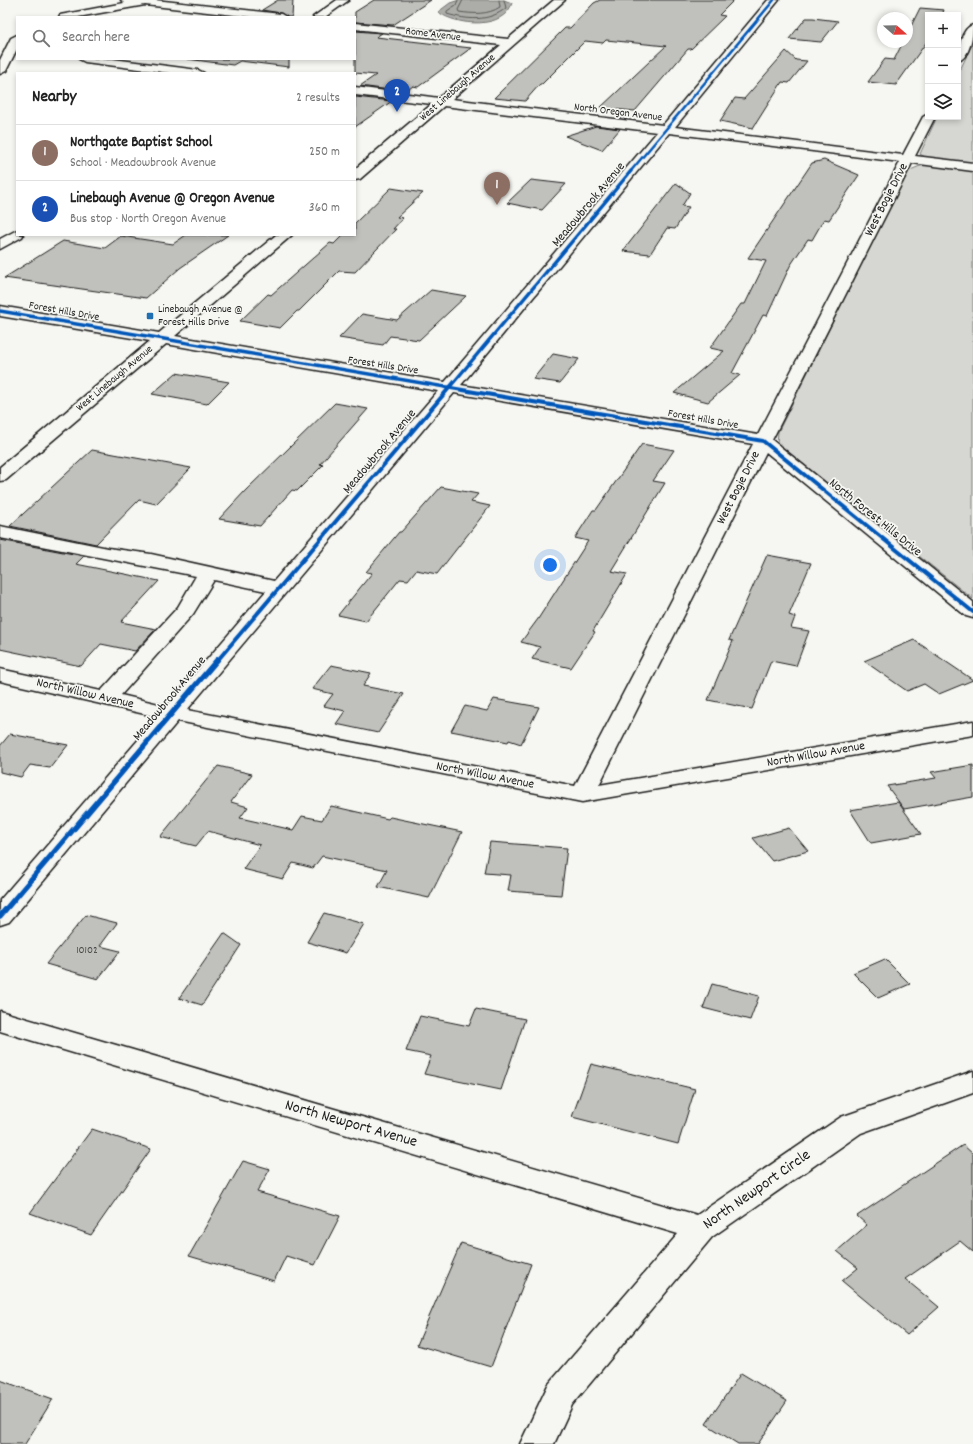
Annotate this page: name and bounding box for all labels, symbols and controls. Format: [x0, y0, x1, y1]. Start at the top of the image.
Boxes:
north arrow [877, 12, 913, 48]
map controls [925, 12, 961, 120]
button: + [925, 12, 961, 48]
search box [16, 16, 356, 60]
street label: Rome Avenue [405, 24, 462, 46]
icon: search [30, 27, 52, 49]
text: Search here [62, 27, 130, 49]
button: − [925, 48, 961, 84]
street label: West Linebaugh Avenue [417, 50, 500, 126]
pin: 2 [384, 79, 410, 112]
button: layers [925, 84, 961, 120]
text: Nearby [32, 86, 76, 110]
text: 2 results [296, 89, 340, 108]
street label: North Oregon Avenue [573, 100, 663, 126]
text: Northgate Baptist School [70, 132, 212, 154]
text: 1 [44, 143, 46, 162]
text: 250 m [309, 143, 340, 162]
text: School · Meadowbrook Avenue [70, 154, 216, 173]
street label: Meadowbrook Avenue [548, 158, 630, 252]
street label: West Bogie Drive [860, 160, 914, 240]
pin: 1 [484, 172, 510, 205]
text: Linebaugh Avenue @ Oregon Avenue [70, 188, 275, 210]
text: 2 [42, 199, 48, 218]
text: 360 m [309, 199, 340, 218]
text: Bus stop · North Oregon Avenue [70, 210, 226, 229]
street label: Forest Hills Drive [28, 298, 101, 326]
place label: Linebaugh Avenue @ Forest Hills Drive [158, 302, 243, 331]
marker: Linebaugh Avenue @ Forest Hills Drive [145, 311, 155, 321]
street label: West Linebaugh Avenue [73, 342, 157, 416]
street label: Forest Hills Drive [347, 353, 420, 379]
street label: Meadowbrook Avenue [339, 405, 421, 499]
street label: Forest Hills Drive [667, 406, 740, 434]
street label: West Bogie Drive [712, 448, 766, 528]
street label: North Forest Hills Drive [824, 474, 926, 562]
your location [540, 555, 560, 575]
street label: Meadowbrook Avenue [129, 652, 211, 746]
street label: North Willow Avenue [34, 674, 136, 715]
street label: North Willow Avenue [765, 737, 867, 773]
street label: North Willow Avenue [434, 757, 536, 795]
house number: 10102 [76, 943, 98, 959]
street label: North Newport Avenue [282, 1094, 420, 1154]
street label: North Newport Circle [698, 1144, 816, 1236]

